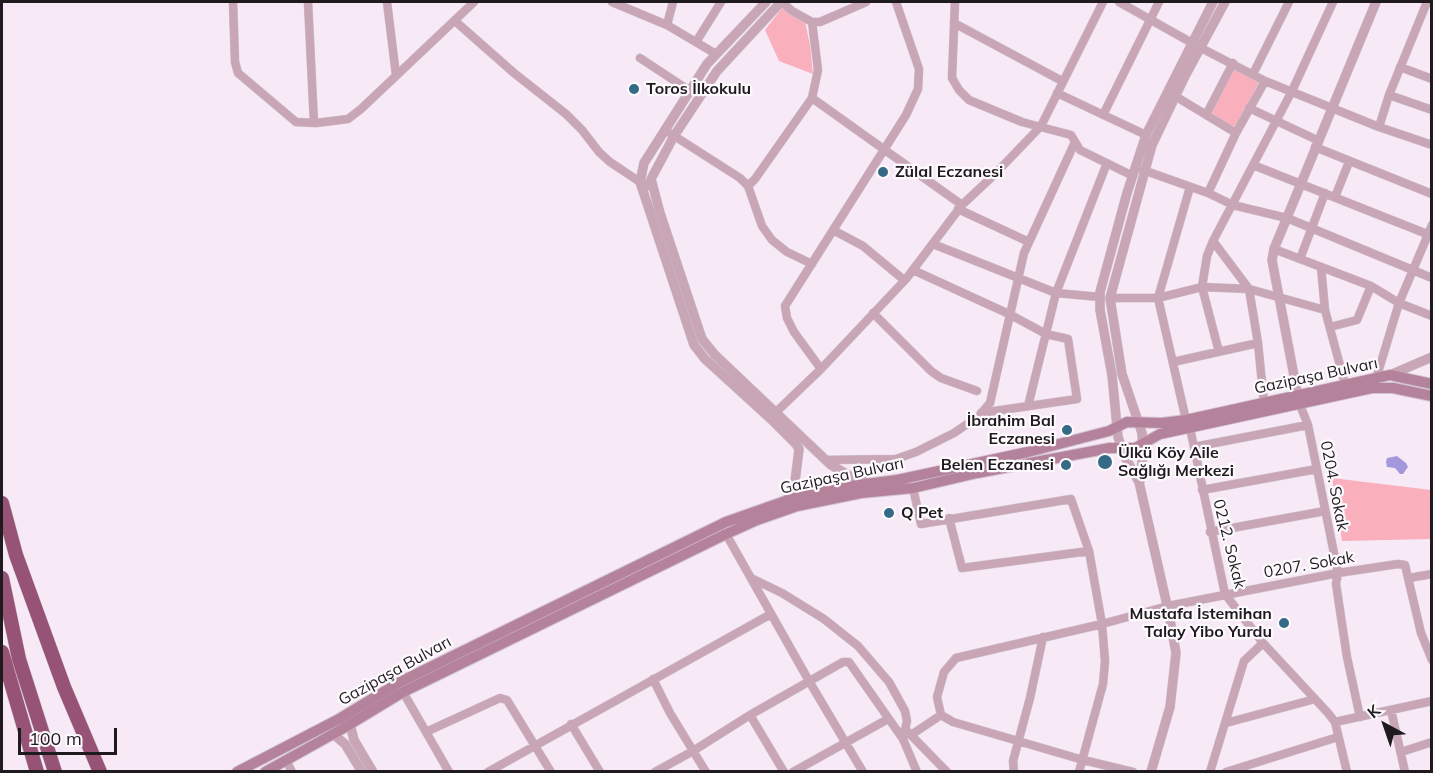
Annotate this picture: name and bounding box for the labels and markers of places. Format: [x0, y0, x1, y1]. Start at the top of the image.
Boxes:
place label: Toros İlkokulu [646, 79, 751, 99]
marker: Toros İlkokulu [627, 82, 641, 96]
place label: Zülal Eczanesi [895, 162, 1003, 182]
marker: Zülal Eczanesi [876, 165, 890, 179]
place label: İbrahim Bal Eczanesi [967, 411, 1055, 449]
marker: İbrahim Bal Eczanesi [1060, 423, 1074, 437]
place label: Ülkü Köy Aile Sağlığı Merkezi [1118, 443, 1234, 481]
marker: Ülkü Köy Aile Sağlığı Merkezi [1096, 453, 1114, 471]
place label: Belen Eczanesi [941, 455, 1054, 475]
marker: Belen Eczanesi [1059, 458, 1073, 472]
place label: Q Pet [901, 503, 943, 523]
marker: Q Pet [882, 506, 896, 520]
place label: Mustafa İstemihan Talay Yibo Yurdu [1130, 604, 1272, 642]
marker: Mustafa İstemihan Talay Yibo Yurdu [1277, 616, 1291, 630]

